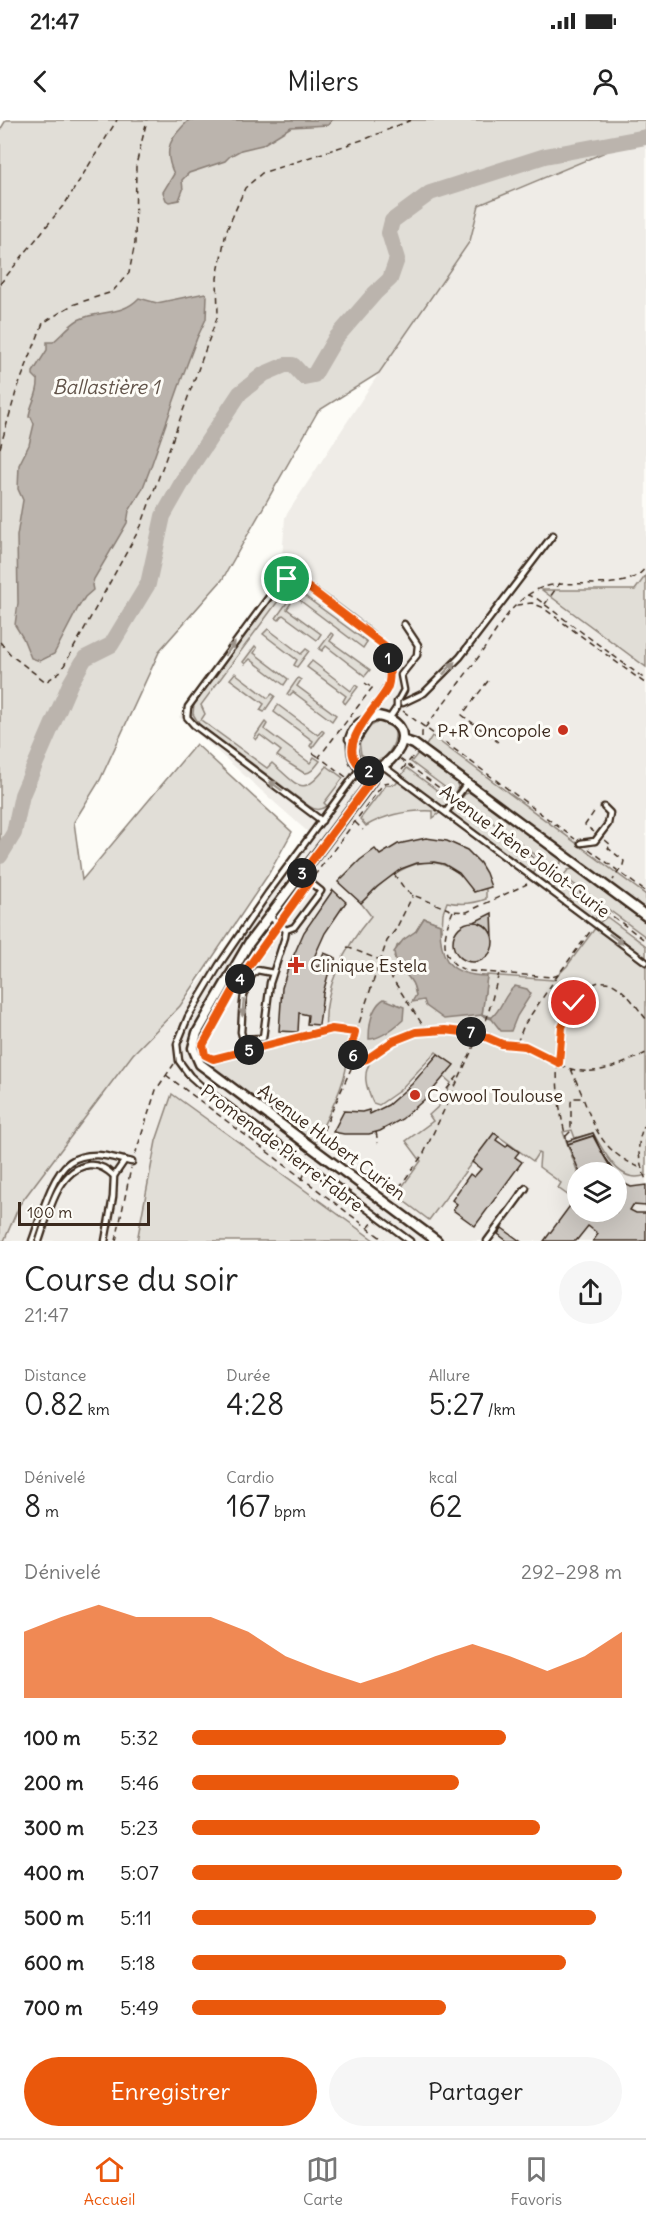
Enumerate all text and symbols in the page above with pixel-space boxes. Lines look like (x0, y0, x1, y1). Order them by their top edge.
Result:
text: 21:47 (30, 7, 79, 35)
text: Milers (287, 64, 359, 98)
icon: back (24, 65, 57, 98)
icon: person (589, 65, 622, 98)
water label: Ballastière 1 (52, 374, 162, 399)
pin (261, 553, 312, 604)
icon: arrive (270, 562, 303, 595)
one-way arrow (224, 641, 236, 656)
pin: 1 (373, 643, 403, 673)
text: 1 (385, 648, 391, 668)
one-way arrow (442, 661, 456, 675)
place label: P+R Oncopole (437, 719, 551, 742)
marker: P+R Oncopole (556, 723, 570, 737)
pin: 2 (354, 756, 384, 786)
text: 2 (365, 761, 373, 781)
one-way arrow (268, 779, 284, 792)
street label: Avenue Irène Joliot-Curie (435, 779, 615, 923)
pin: 3 (287, 858, 317, 888)
text: 3 (297, 863, 307, 883)
one-way arrow (607, 933, 623, 945)
place label: Clinique Estela (310, 954, 427, 977)
marker: Clinique Estela (287, 956, 305, 974)
pin: 4 (225, 964, 255, 994)
text: 4 (235, 969, 245, 989)
pin (548, 977, 599, 1028)
icon: check (557, 986, 590, 1019)
one-way arrow (238, 998, 248, 1017)
pin: 7 (456, 1017, 486, 1047)
text: 7 (467, 1022, 475, 1042)
pin: 5 (234, 1035, 264, 1065)
text: 5 (244, 1040, 254, 1060)
pin: 6 (338, 1040, 368, 1070)
text: 6 (348, 1045, 358, 1065)
street label: Promenade Pierre Fabre (196, 1079, 368, 1217)
street label: Avenue Hubert Curien (254, 1079, 410, 1205)
place label: Cowool Toulouse (427, 1084, 563, 1107)
marker: Cowool Toulouse (408, 1088, 422, 1102)
map controls (567, 1162, 627, 1222)
button: layers (567, 1162, 627, 1222)
scale bar (18, 1199, 150, 1226)
text: 100 m (27, 1202, 72, 1222)
text: Course du soir (24, 1258, 238, 1300)
button: share (559, 1261, 622, 1324)
text: 21:47 (24, 1302, 69, 1327)
text: Distance (24, 1365, 86, 1385)
text: Durée (226, 1365, 270, 1385)
text: Allure (429, 1365, 470, 1385)
text: 0.82 (24, 1385, 84, 1423)
text: 4:28 (226, 1385, 284, 1423)
text: 5:27 (429, 1385, 484, 1423)
text: km (84, 1399, 110, 1419)
text: /km (484, 1399, 516, 1419)
text: Dénivelé (24, 1467, 85, 1487)
text: Cardio (226, 1467, 274, 1487)
text: kcal (429, 1467, 457, 1487)
text: 8 (24, 1487, 41, 1525)
text: 167 (226, 1487, 270, 1525)
text: 62 (429, 1487, 462, 1525)
text: m (41, 1501, 59, 1521)
text: bpm (270, 1501, 306, 1521)
text: Dénivelé (24, 1559, 101, 1584)
text: 292–298 m (521, 1559, 622, 1584)
text: 100 m (24, 1725, 81, 1750)
text: 5:32 (120, 1725, 158, 1750)
text: 200 m (24, 1770, 84, 1795)
text: 5:46 (120, 1770, 159, 1795)
text: 300 m (24, 1815, 84, 1840)
text: 5:23 (120, 1815, 158, 1840)
text: 400 m (24, 1860, 84, 1885)
text: 5:07 (120, 1860, 159, 1885)
text: 500 m (24, 1905, 84, 1930)
text: 5:11 (120, 1905, 152, 1930)
text: 600 m (24, 1950, 84, 1975)
text: 5:18 (120, 1950, 155, 1975)
text: 700 m (24, 1995, 82, 2020)
text: 5:49 (120, 1995, 159, 2020)
button: Enregistrer (24, 2057, 317, 2126)
button: Partager (329, 2057, 622, 2126)
tab: Accueil (84, 2153, 135, 2209)
tab: Carte (303, 2153, 343, 2209)
tab: Favoris (511, 2153, 562, 2209)

